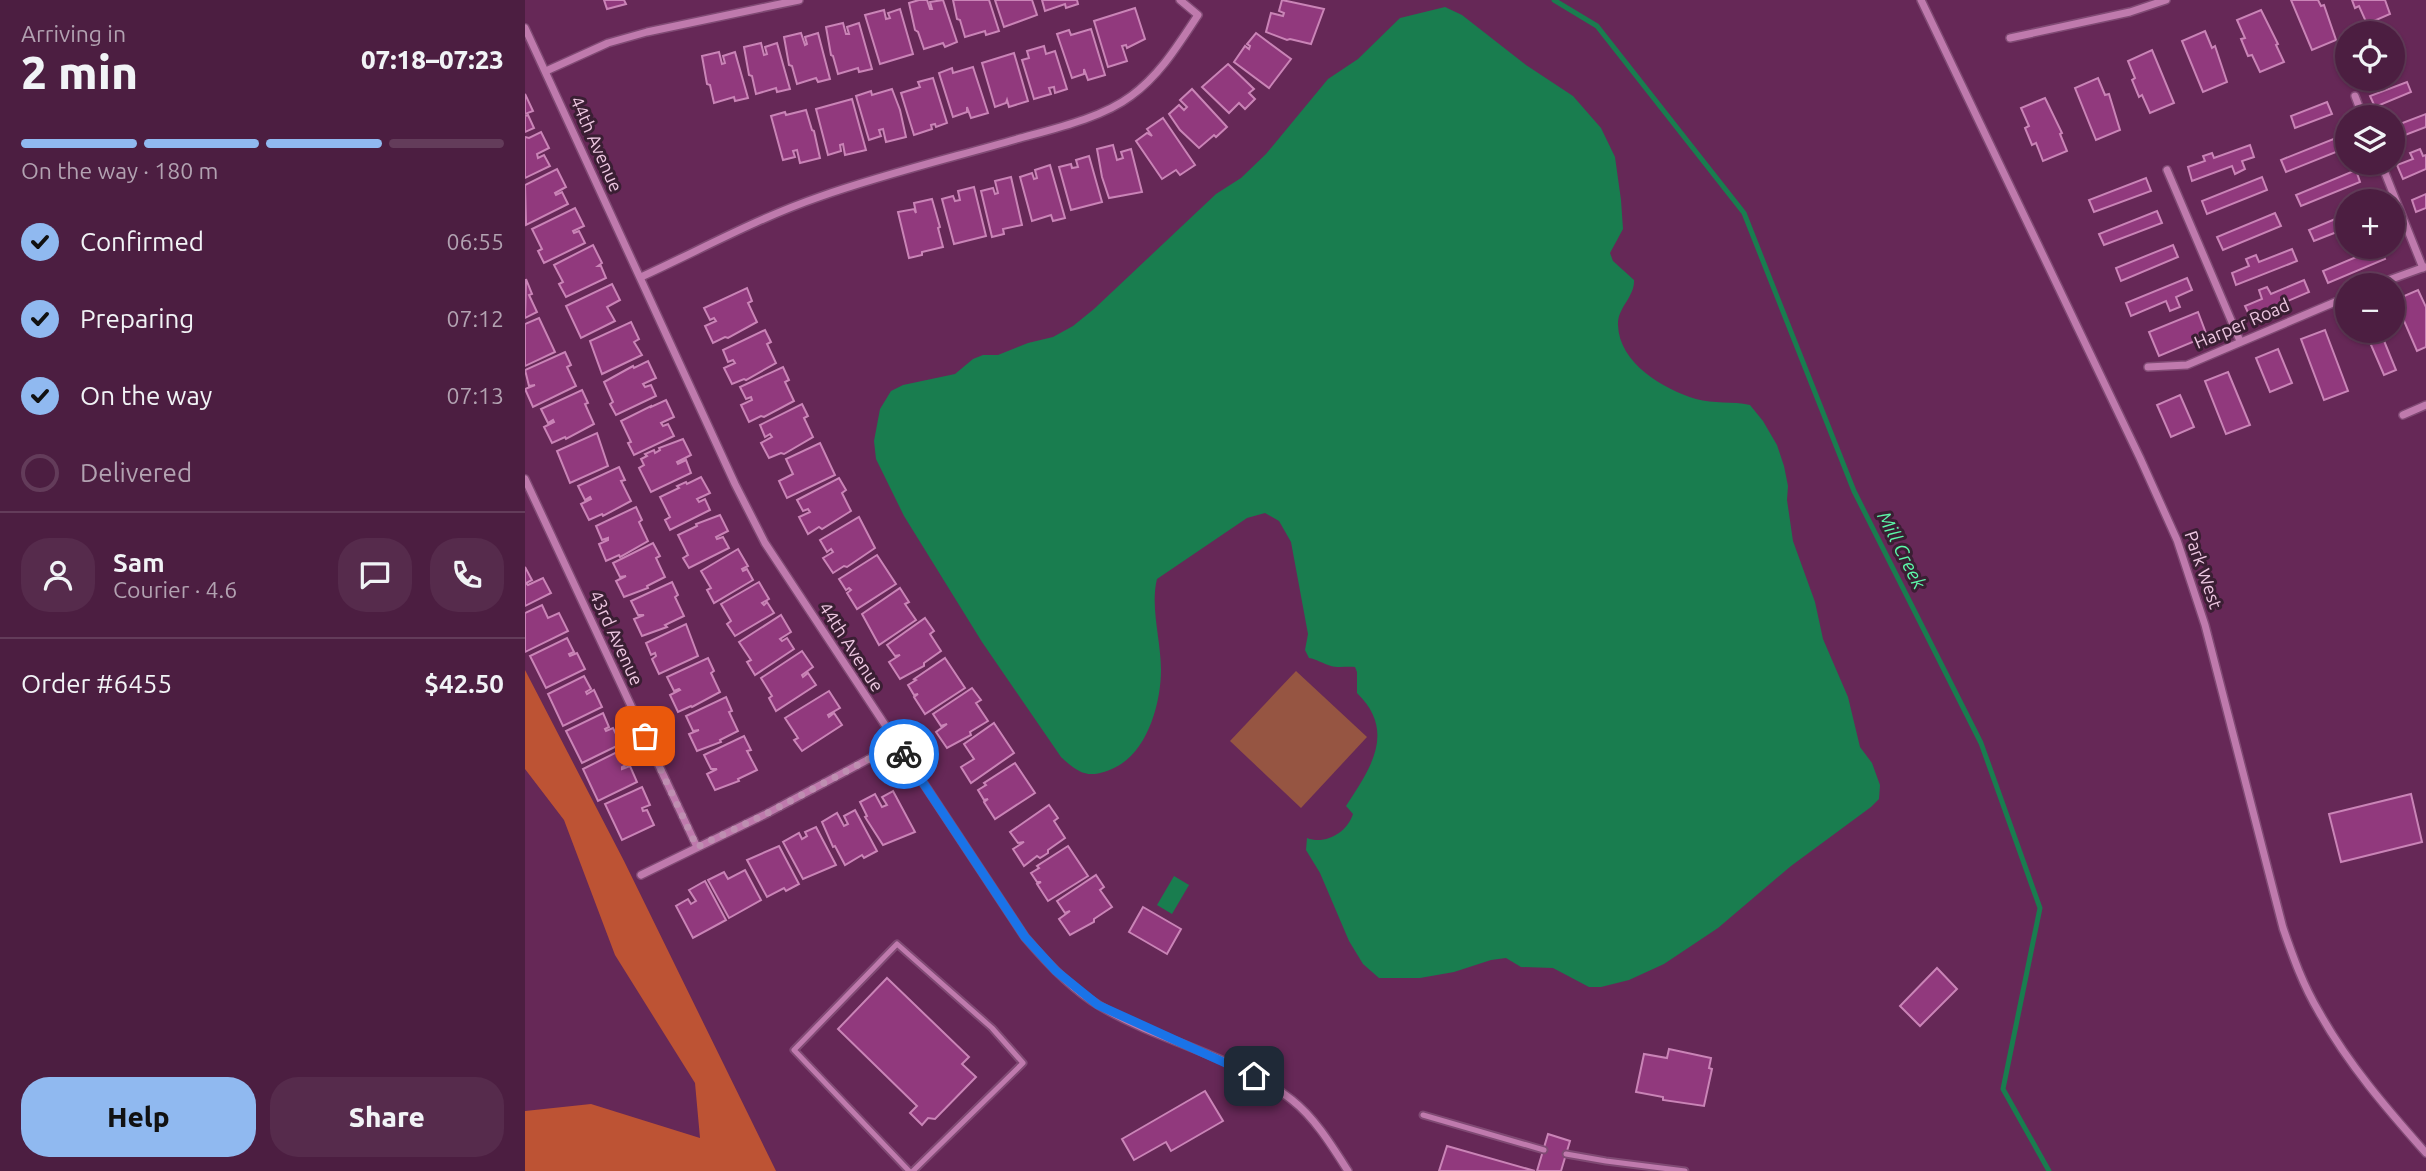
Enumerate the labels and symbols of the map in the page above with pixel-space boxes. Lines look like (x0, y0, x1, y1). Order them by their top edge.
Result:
street label: 44th Avenue (567, 93, 627, 194)
street label: Harper Road (2191, 294, 2292, 352)
water label: Mill Creek (1873, 508, 1931, 593)
street label: Park West (2181, 528, 2227, 611)
street label: 43rd Avenue (586, 587, 648, 688)
street label: 44th Avenue (816, 598, 888, 695)
pin (615, 706, 675, 766)
courier (869, 719, 939, 789)
pin (1224, 1046, 1284, 1106)

